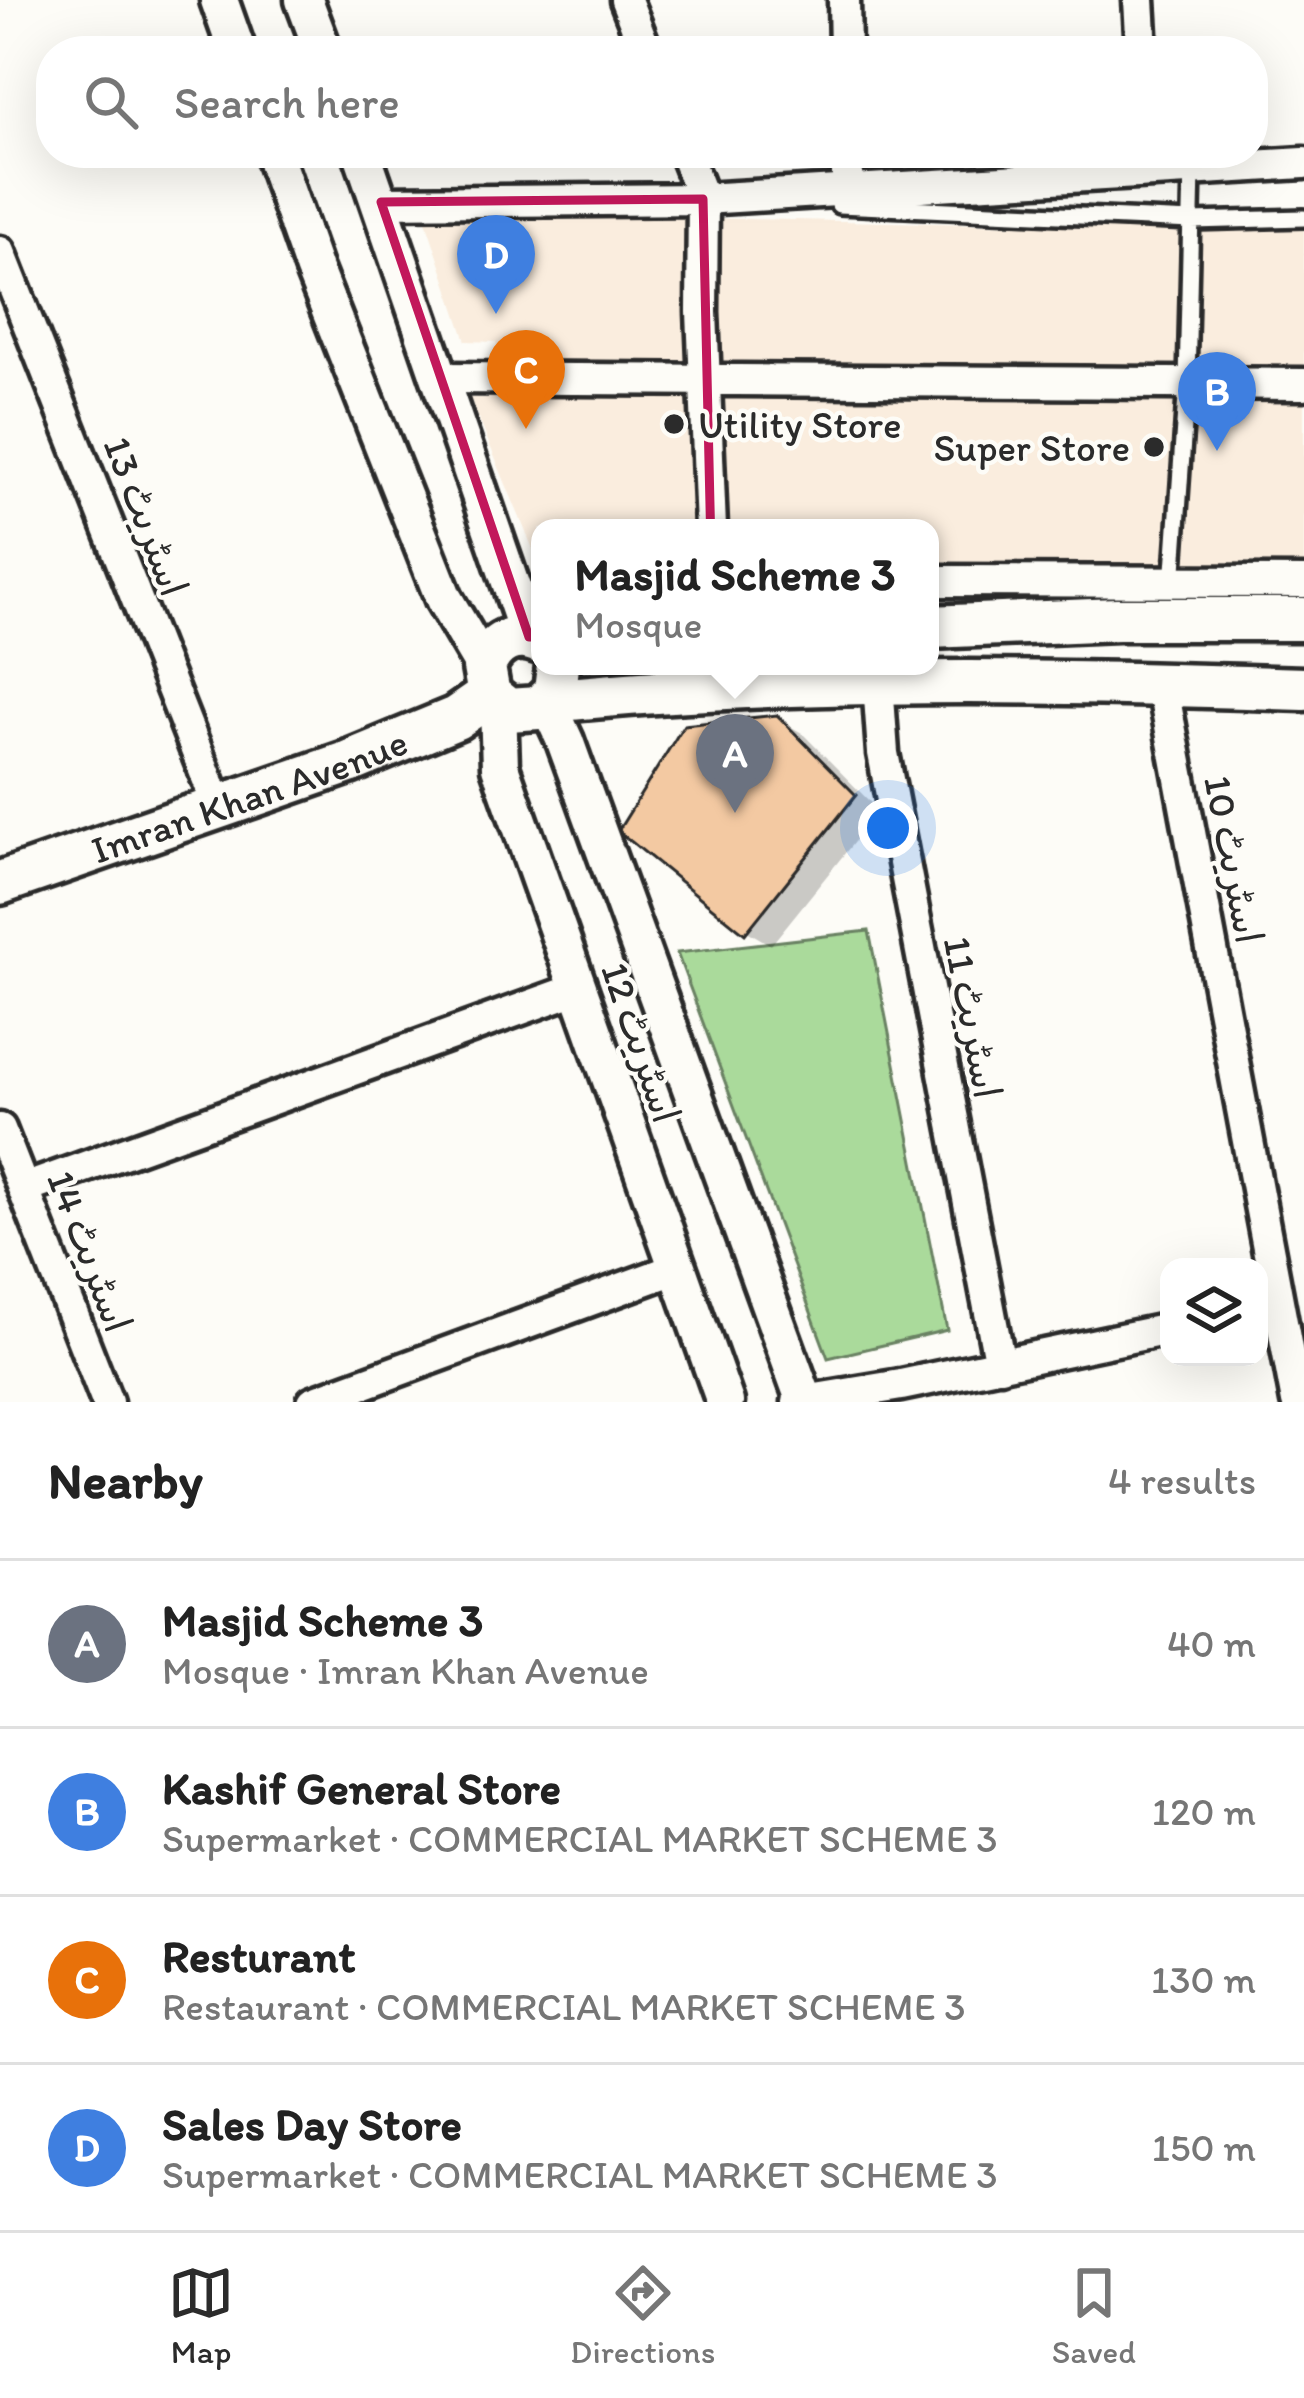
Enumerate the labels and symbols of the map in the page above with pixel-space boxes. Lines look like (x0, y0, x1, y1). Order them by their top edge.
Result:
pin: D (457, 215, 535, 314)
pin: C (487, 330, 565, 429)
pin: B (1178, 352, 1256, 451)
place label: Utility Store (698, 401, 902, 448)
marker: Utility Store (661, 411, 687, 437)
place label: Super Store (933, 424, 1130, 471)
street label: اسٹریٹ 13 (94, 430, 197, 603)
marker: Super Store (1141, 434, 1167, 460)
pin: A (696, 714, 774, 813)
street label: Imran Khan Avenue (85, 718, 414, 874)
street label: اسٹریٹ 10 (1194, 771, 1273, 947)
your location (858, 798, 918, 858)
street label: اسٹریٹ 11 (934, 932, 1011, 1102)
street label: اسٹریٹ 12 (591, 956, 690, 1128)
street label: اسٹریٹ 14 (37, 1164, 142, 1339)

